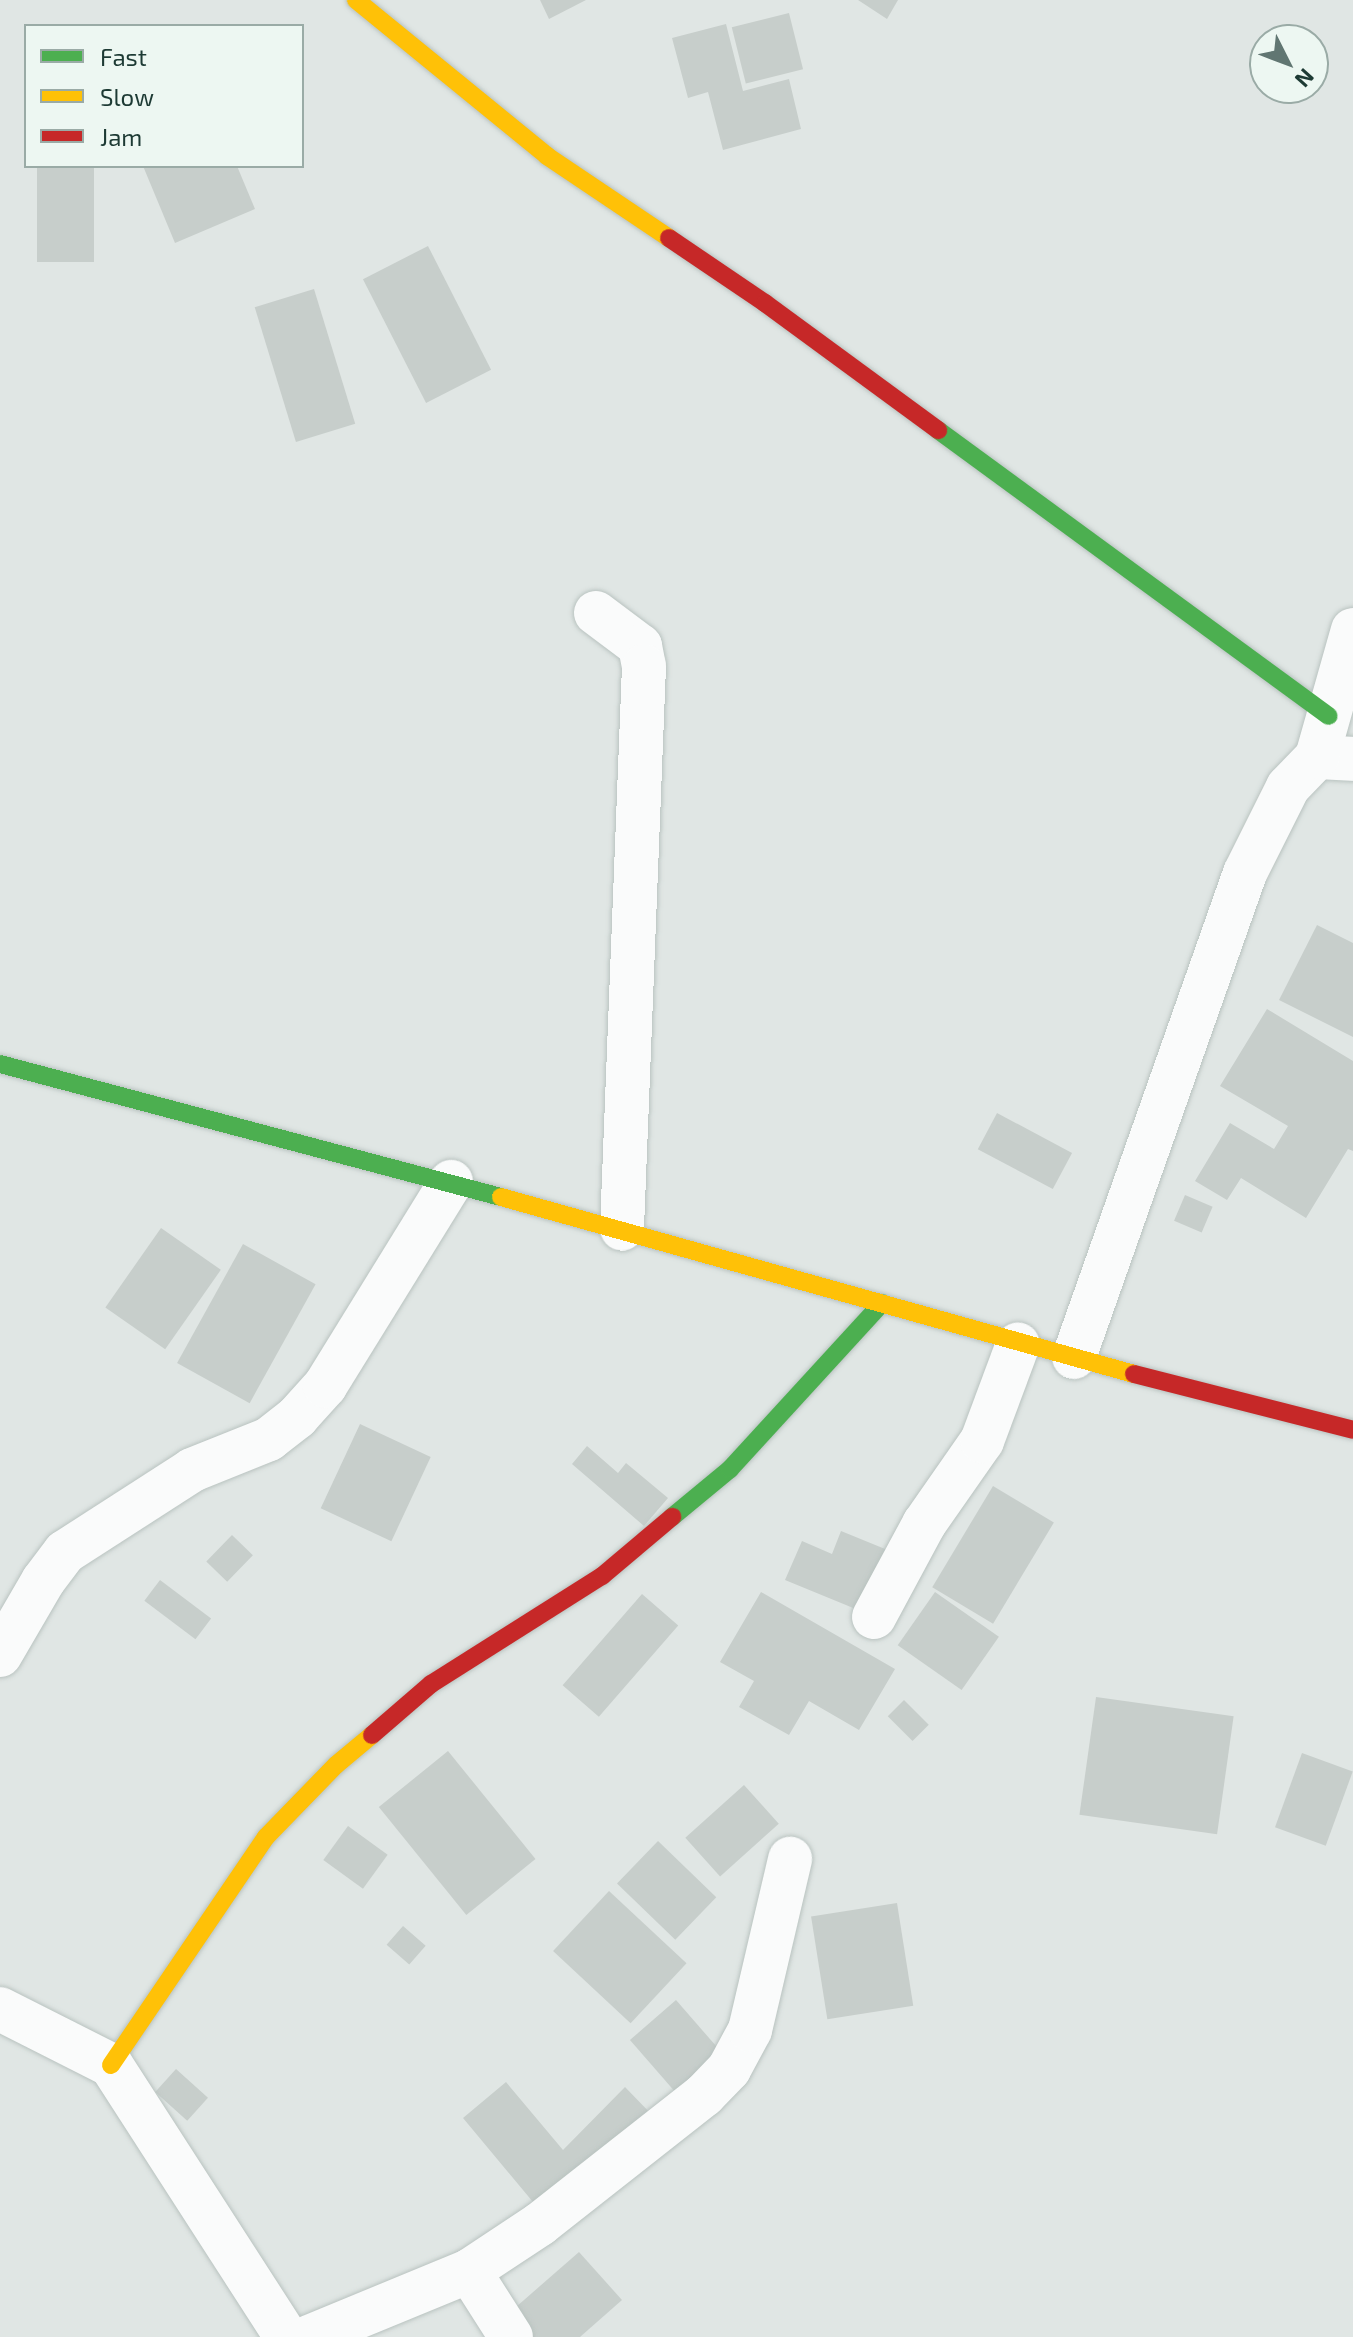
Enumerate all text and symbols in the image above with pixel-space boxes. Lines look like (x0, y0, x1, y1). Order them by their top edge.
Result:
legend (24, 24, 304, 168)
north arrow (1249, 24, 1329, 104)
text: Fast (100, 42, 147, 71)
text: N (1290, 64, 1320, 93)
text: Slow (100, 82, 154, 111)
text: Jam (100, 122, 142, 151)

